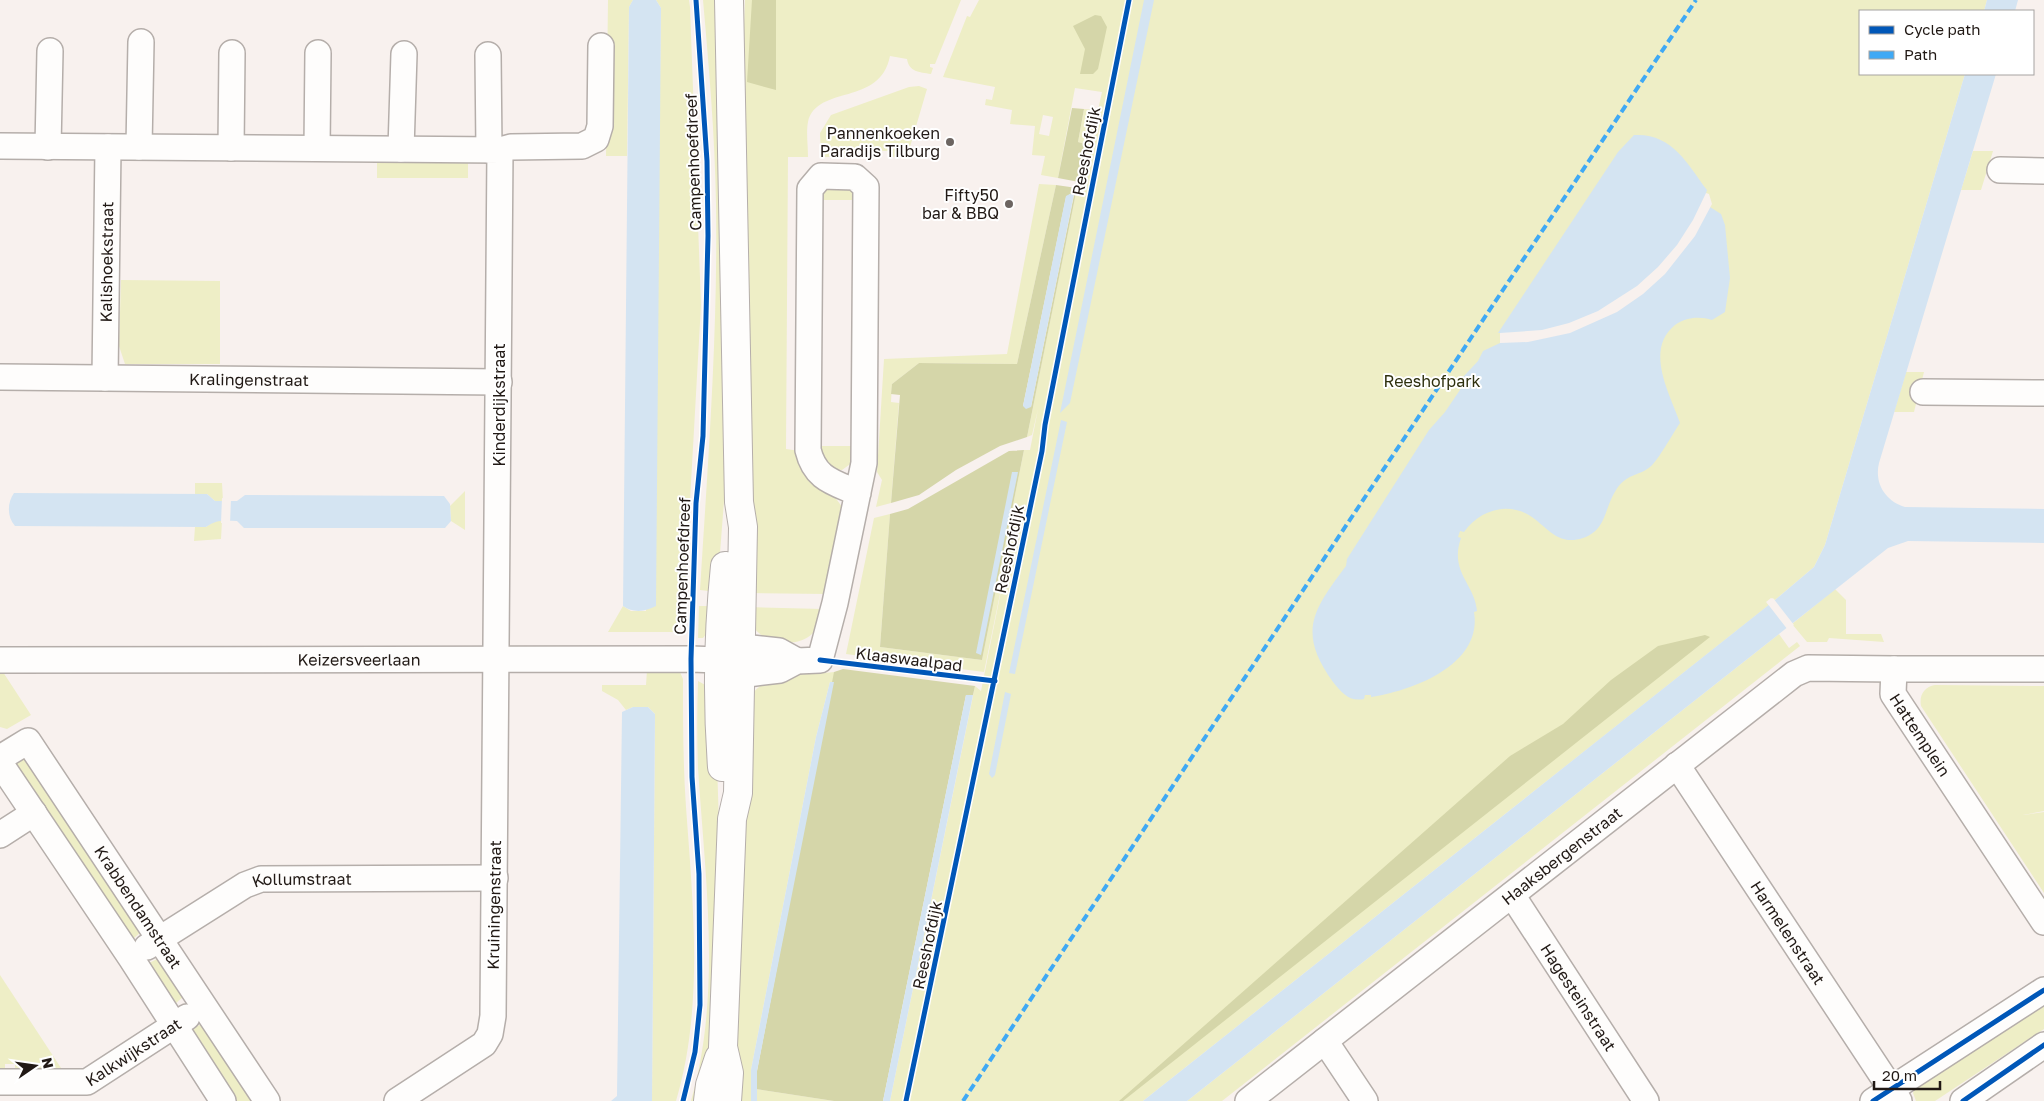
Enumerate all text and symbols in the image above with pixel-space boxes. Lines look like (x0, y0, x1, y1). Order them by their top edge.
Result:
legend (1859, 10, 2034, 75)
text: Cycle path (1904, 20, 1980, 38)
text: Path (1904, 45, 1937, 63)
street label: Campenhoefdreef (681, 93, 705, 231)
street label: Reeshofdijk (1068, 105, 1104, 197)
place label: Pannenkoeken Paradijs Tilburg (820, 123, 940, 161)
marker: Pannenkoeken Paradijs Tilburg (944, 136, 956, 148)
place label: Fifty50 bar & BBQ (922, 185, 999, 223)
marker: Fifty50 bar & BBQ (1003, 198, 1015, 210)
street label: Kalishoekstraat (96, 201, 117, 323)
street label: Kinderdijkstraat (489, 343, 509, 467)
street label: Kralingenstraat (189, 369, 309, 390)
park label: Reeshofpark (1383, 371, 1481, 391)
street label: Campenhoefdreef (670, 497, 694, 635)
street label: Reeshofdijk (990, 503, 1028, 595)
street label: Klaaswaalpad (855, 643, 963, 675)
street label: Keizersveerlaan (297, 649, 421, 670)
street label: Hattemplein (1885, 690, 1955, 780)
street label: Haaksbergenstraat (1497, 803, 1626, 909)
street label: Kruiningenstraat (483, 840, 505, 970)
street label: Krabbendamstraat (90, 842, 186, 972)
street label: Kollumstraat (249, 869, 352, 892)
street label: Harmelenstraat (1746, 877, 1829, 988)
street label: Reeshofdijk (908, 899, 946, 991)
street label: Hagesteinstraat (1536, 940, 1621, 1055)
street label: Kalkwijkstraat (81, 1014, 185, 1090)
north arrow (10, 1041, 60, 1091)
text: N (39, 1056, 58, 1070)
scale bar (1874, 1058, 1940, 1090)
text: 20 m (1882, 1066, 1917, 1084)

